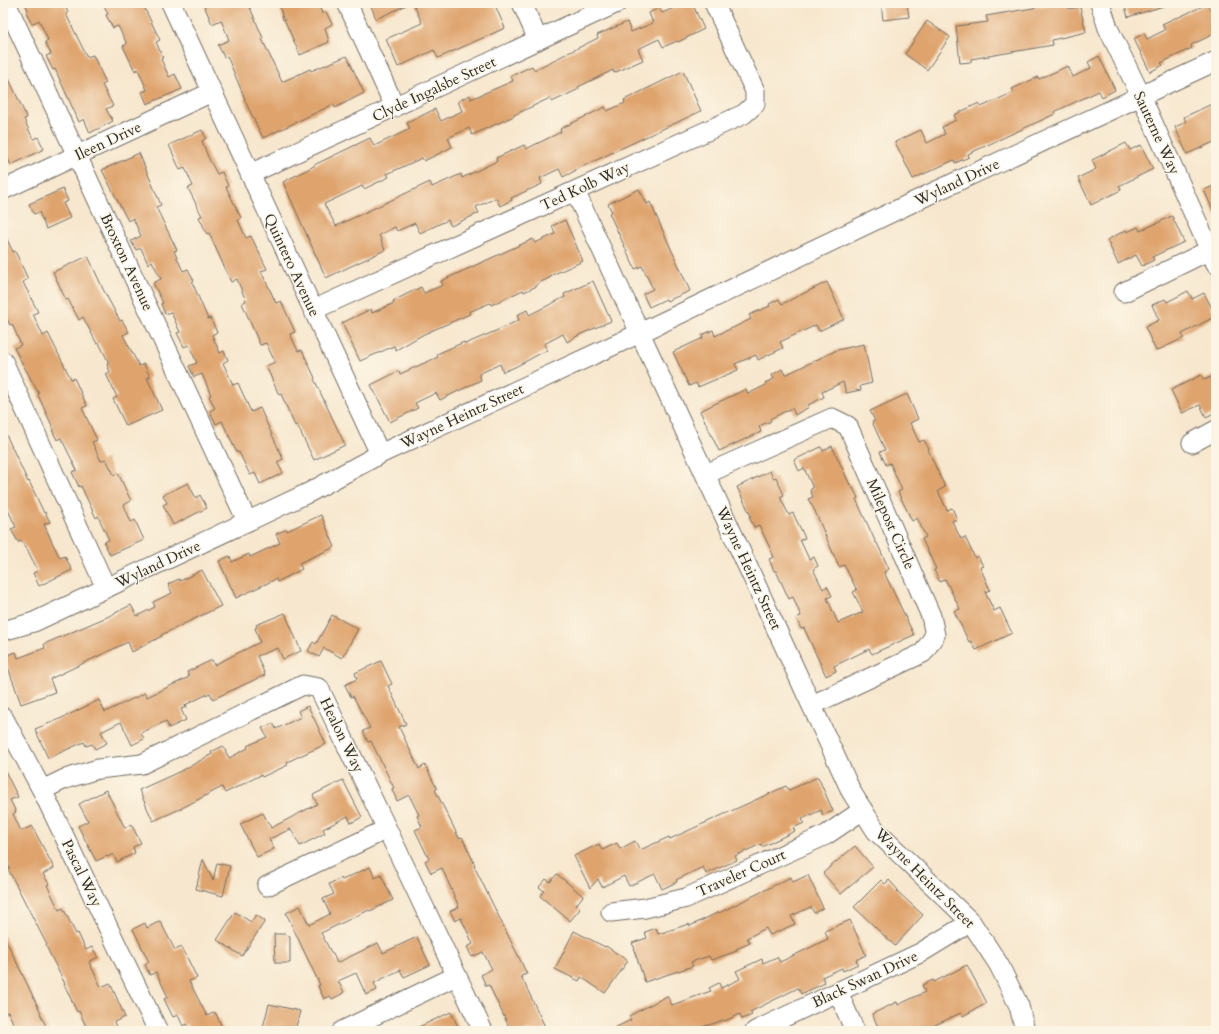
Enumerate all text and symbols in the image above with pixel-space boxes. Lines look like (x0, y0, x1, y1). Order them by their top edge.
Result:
street label: Clyde Ingalsbe Street (369, 51, 499, 126)
street label: Sauterne Way (1129, 88, 1185, 178)
street label: Ileen Drive (71, 117, 145, 165)
street label: Wyland Drive (910, 154, 1003, 211)
street label: Ted Kolb Way (537, 157, 633, 215)
street label: Broxton Avenue (96, 210, 158, 314)
street label: Quintero Avenue (259, 210, 325, 320)
street label: Wayne Heintz Street (396, 379, 527, 454)
street label: Milepost Circle (862, 475, 920, 573)
street label: Wayne Heintz Street (711, 502, 786, 633)
street label: Wyland Drive (111, 536, 204, 593)
street label: Healon Way (315, 694, 369, 776)
street label: Wayne Heintz Street (870, 823, 980, 933)
street label: Pascal Way (57, 836, 107, 910)
street label: Traveler Court (693, 844, 789, 902)
street label: Black Swan Drive (809, 946, 921, 1012)

